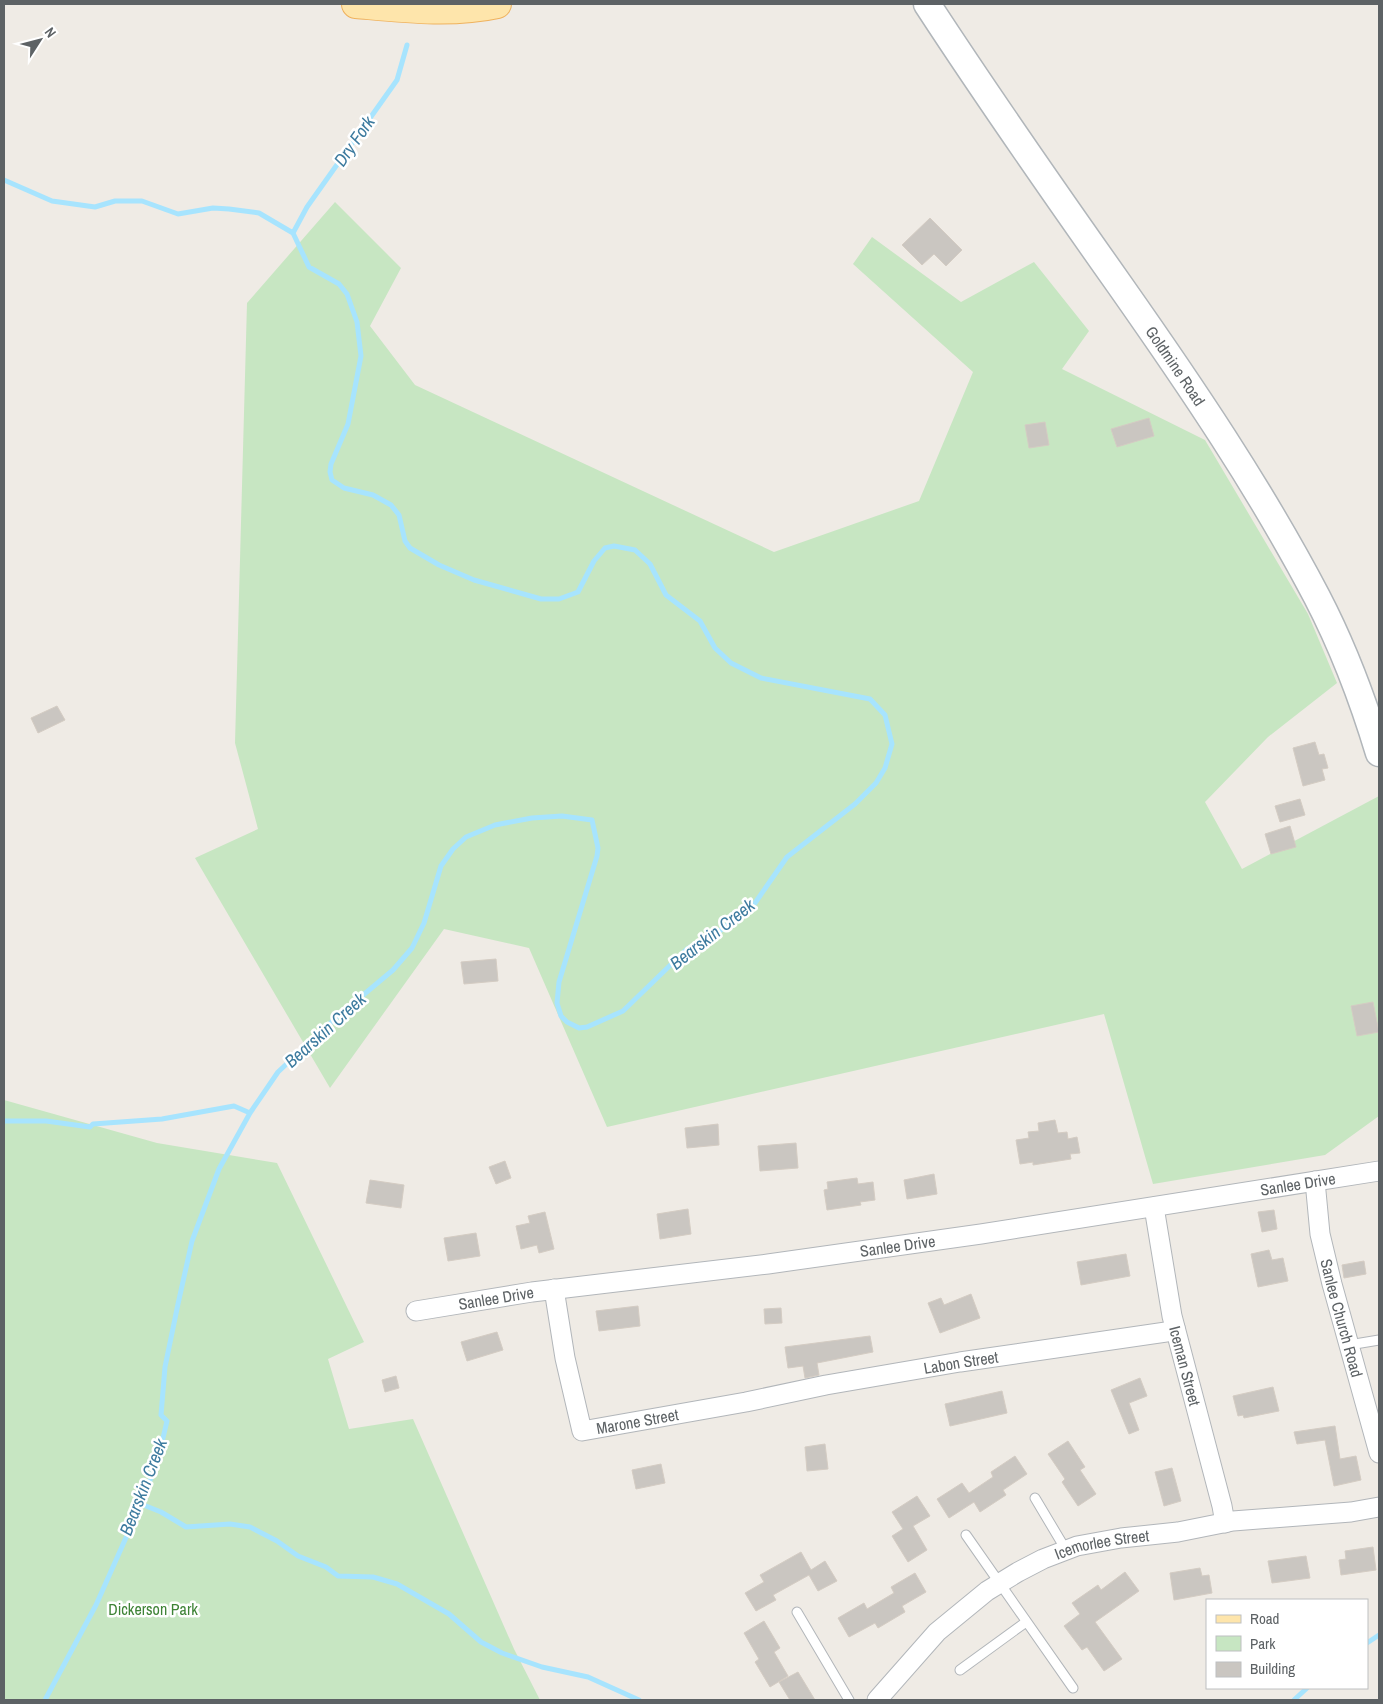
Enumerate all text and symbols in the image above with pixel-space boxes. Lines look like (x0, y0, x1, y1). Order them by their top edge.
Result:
north arrow (15, 15, 65, 65)
text: N (41, 24, 60, 41)
water label: Dry Fork (328, 110, 381, 171)
street label: Goldmine Road (1141, 322, 1210, 410)
water label: Bearskin Creek (664, 892, 760, 975)
water label: Bearskin Creek (279, 986, 372, 1073)
street label: Sanlee Drive (1259, 1167, 1337, 1201)
street label: Sanlee Drive (858, 1230, 937, 1262)
street label: Sanlee Church Road (1315, 1257, 1368, 1380)
street label: Sanlee Drive (457, 1281, 535, 1315)
street label: Iceman Street (1164, 1323, 1206, 1408)
street label: Labon Street (922, 1346, 1000, 1379)
street label: Marone Street (594, 1403, 681, 1439)
water label: Bearskin Creek (113, 1434, 173, 1539)
street label: Icemorlee Street (1051, 1524, 1151, 1565)
park label: Dickerson Park (108, 1598, 198, 1620)
legend (1206, 1599, 1368, 1689)
text: Road (1250, 1608, 1279, 1629)
text: Park (1250, 1633, 1276, 1654)
text: Building (1250, 1658, 1295, 1679)

